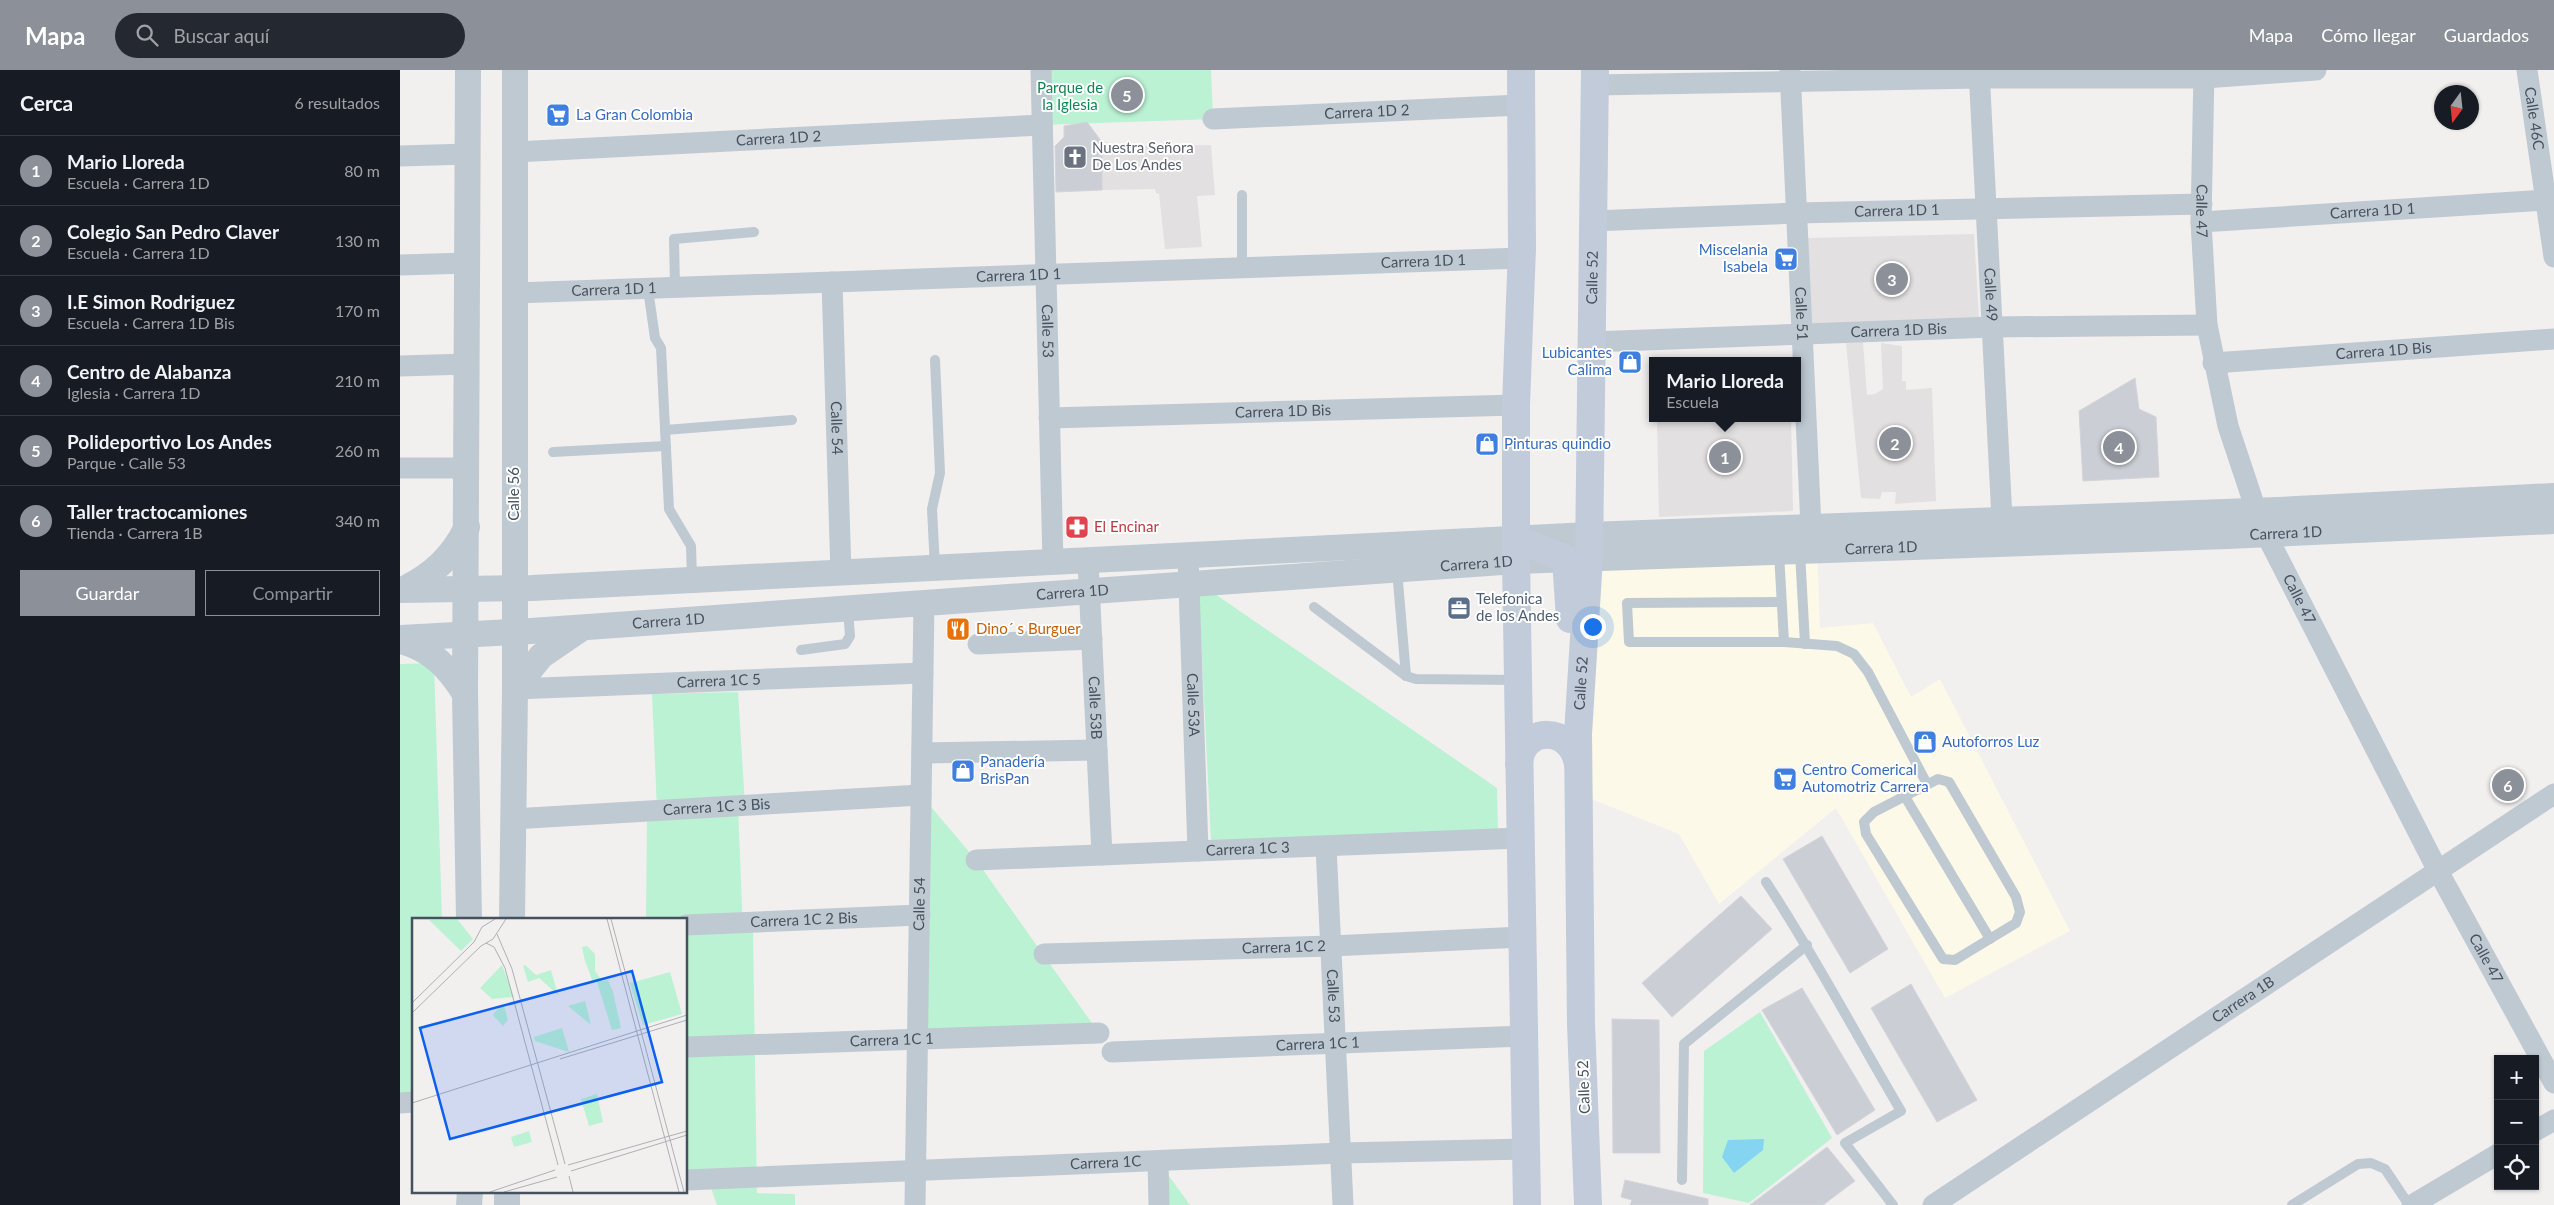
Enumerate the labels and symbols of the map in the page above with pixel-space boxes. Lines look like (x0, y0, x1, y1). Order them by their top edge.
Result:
pin: 5 (1111, 76, 1143, 114)
park label: Parque de la Iglesia (1037, 78, 1103, 113)
north arrow (2434, 85, 2479, 130)
street label: Calle 46C (2522, 85, 2548, 151)
street label: Carrera 1D 2 (1324, 100, 1410, 122)
supermarket icon: La Gran Colombia (545, 102, 571, 128)
place label: La Gran Colombia (576, 105, 693, 123)
street label: Carrera 1D 2 (736, 126, 822, 149)
place label: Nuestra Señora De Los Andes (1092, 138, 1194, 173)
church icon: Nuestra Señora De Los Andes (1062, 144, 1088, 170)
street label: Calle 47 (2193, 184, 2212, 239)
street label: Carrera 1D 1 (2329, 198, 2416, 222)
street label: Carrera 1D 1 (1854, 200, 1940, 220)
place label: Miscelania Isabela (1699, 240, 1768, 275)
supermarket icon: Miscelania Isabela (1773, 246, 1799, 272)
street label: Carrera 1D 1 (1380, 250, 1466, 271)
street label: Calle 52 (1582, 251, 1601, 304)
pin: 3 (1876, 260, 1908, 298)
street label: Carrera 1D 1 (976, 264, 1062, 285)
street label: Calle 49 (1981, 267, 2002, 322)
street label: Carrera 1D 1 (571, 278, 657, 299)
street label: Calle 51 (1792, 286, 1812, 341)
street label: Calle 53 (1039, 304, 1058, 358)
street label: Carrera 1D Bis (1850, 319, 1947, 340)
street label: Carrera 1D Bis (2335, 338, 2432, 362)
place label: Lubicantes Calima (1542, 343, 1612, 378)
shop icon: Lubicantes Calima (1617, 349, 1643, 375)
street label: Carrera 1D Bis (1234, 400, 1331, 421)
street label: Calle 54 (828, 401, 847, 455)
pin: 2 (1879, 424, 1911, 462)
pin: 4 (2103, 428, 2135, 466)
shop icon: Pinturas quindio (1474, 431, 1500, 457)
place label: Pinturas quindio (1504, 434, 1611, 452)
pin: 1 (1709, 438, 1741, 476)
street label: Calle 56 (504, 467, 522, 521)
pharmacy icon: El Encinar (1064, 514, 1090, 540)
place label: El Encinar (1094, 517, 1159, 535)
street label: Carrera 1D (2249, 522, 2323, 543)
street label: Carrera 1D (1844, 537, 1918, 557)
street label: Carrera 1D (1439, 551, 1513, 574)
street label: Calle 47 (2280, 571, 2320, 627)
street label: Carrera 1D (1035, 580, 1109, 603)
place label: Telefonica de los Andes (1476, 589, 1559, 624)
office icon: Telefonica de los Andes (1446, 595, 1472, 621)
street label: Carrera 1D (631, 609, 705, 632)
your location (1580, 614, 1606, 640)
restaurant icon: Dino´ s Burguer (945, 616, 971, 642)
place label: Dino´ s Burguer (976, 619, 1081, 637)
street label: Calle 52 (1570, 656, 1591, 711)
street label: Carrera 1C 5 (676, 669, 761, 691)
street label: Calle 53A (1184, 673, 1204, 738)
street label: Calle 53B (1085, 676, 1106, 740)
shop icon: Autoforros Luz (1912, 729, 1938, 755)
place label: Autoforros Luz (1942, 732, 2040, 750)
place label: Panadería BrisPan (980, 752, 1045, 787)
shop icon: Panadería BrisPan (950, 758, 976, 784)
place label: Centro Comerical Automotriz Carrera (1802, 760, 1929, 795)
supermarket icon: Centro Comerical Automotriz Carrera (1772, 766, 1798, 792)
pin: 6 (2492, 766, 2524, 804)
street label: Carrera 1C 3 Bis (662, 794, 771, 818)
street label: Carrera 1C 3 (1205, 837, 1290, 859)
street label: Calle 54 (909, 877, 928, 931)
street label: Carrera 1C 2 Bis (750, 908, 858, 930)
inset map (412, 918, 688, 1192)
street label: Calle 47 (2466, 930, 2508, 986)
street label: Carrera 1C 2 (1242, 936, 1326, 956)
street label: Calle 53 (1324, 969, 1344, 1023)
street label: Carrera 1B (2208, 972, 2277, 1026)
street label: Carrera 1C 1 (850, 1029, 934, 1049)
street label: Carrera 1C 1 (1275, 1032, 1360, 1054)
street label: Calle 52 (1573, 1060, 1593, 1114)
street label: Carrera 1C (1070, 1151, 1142, 1172)

